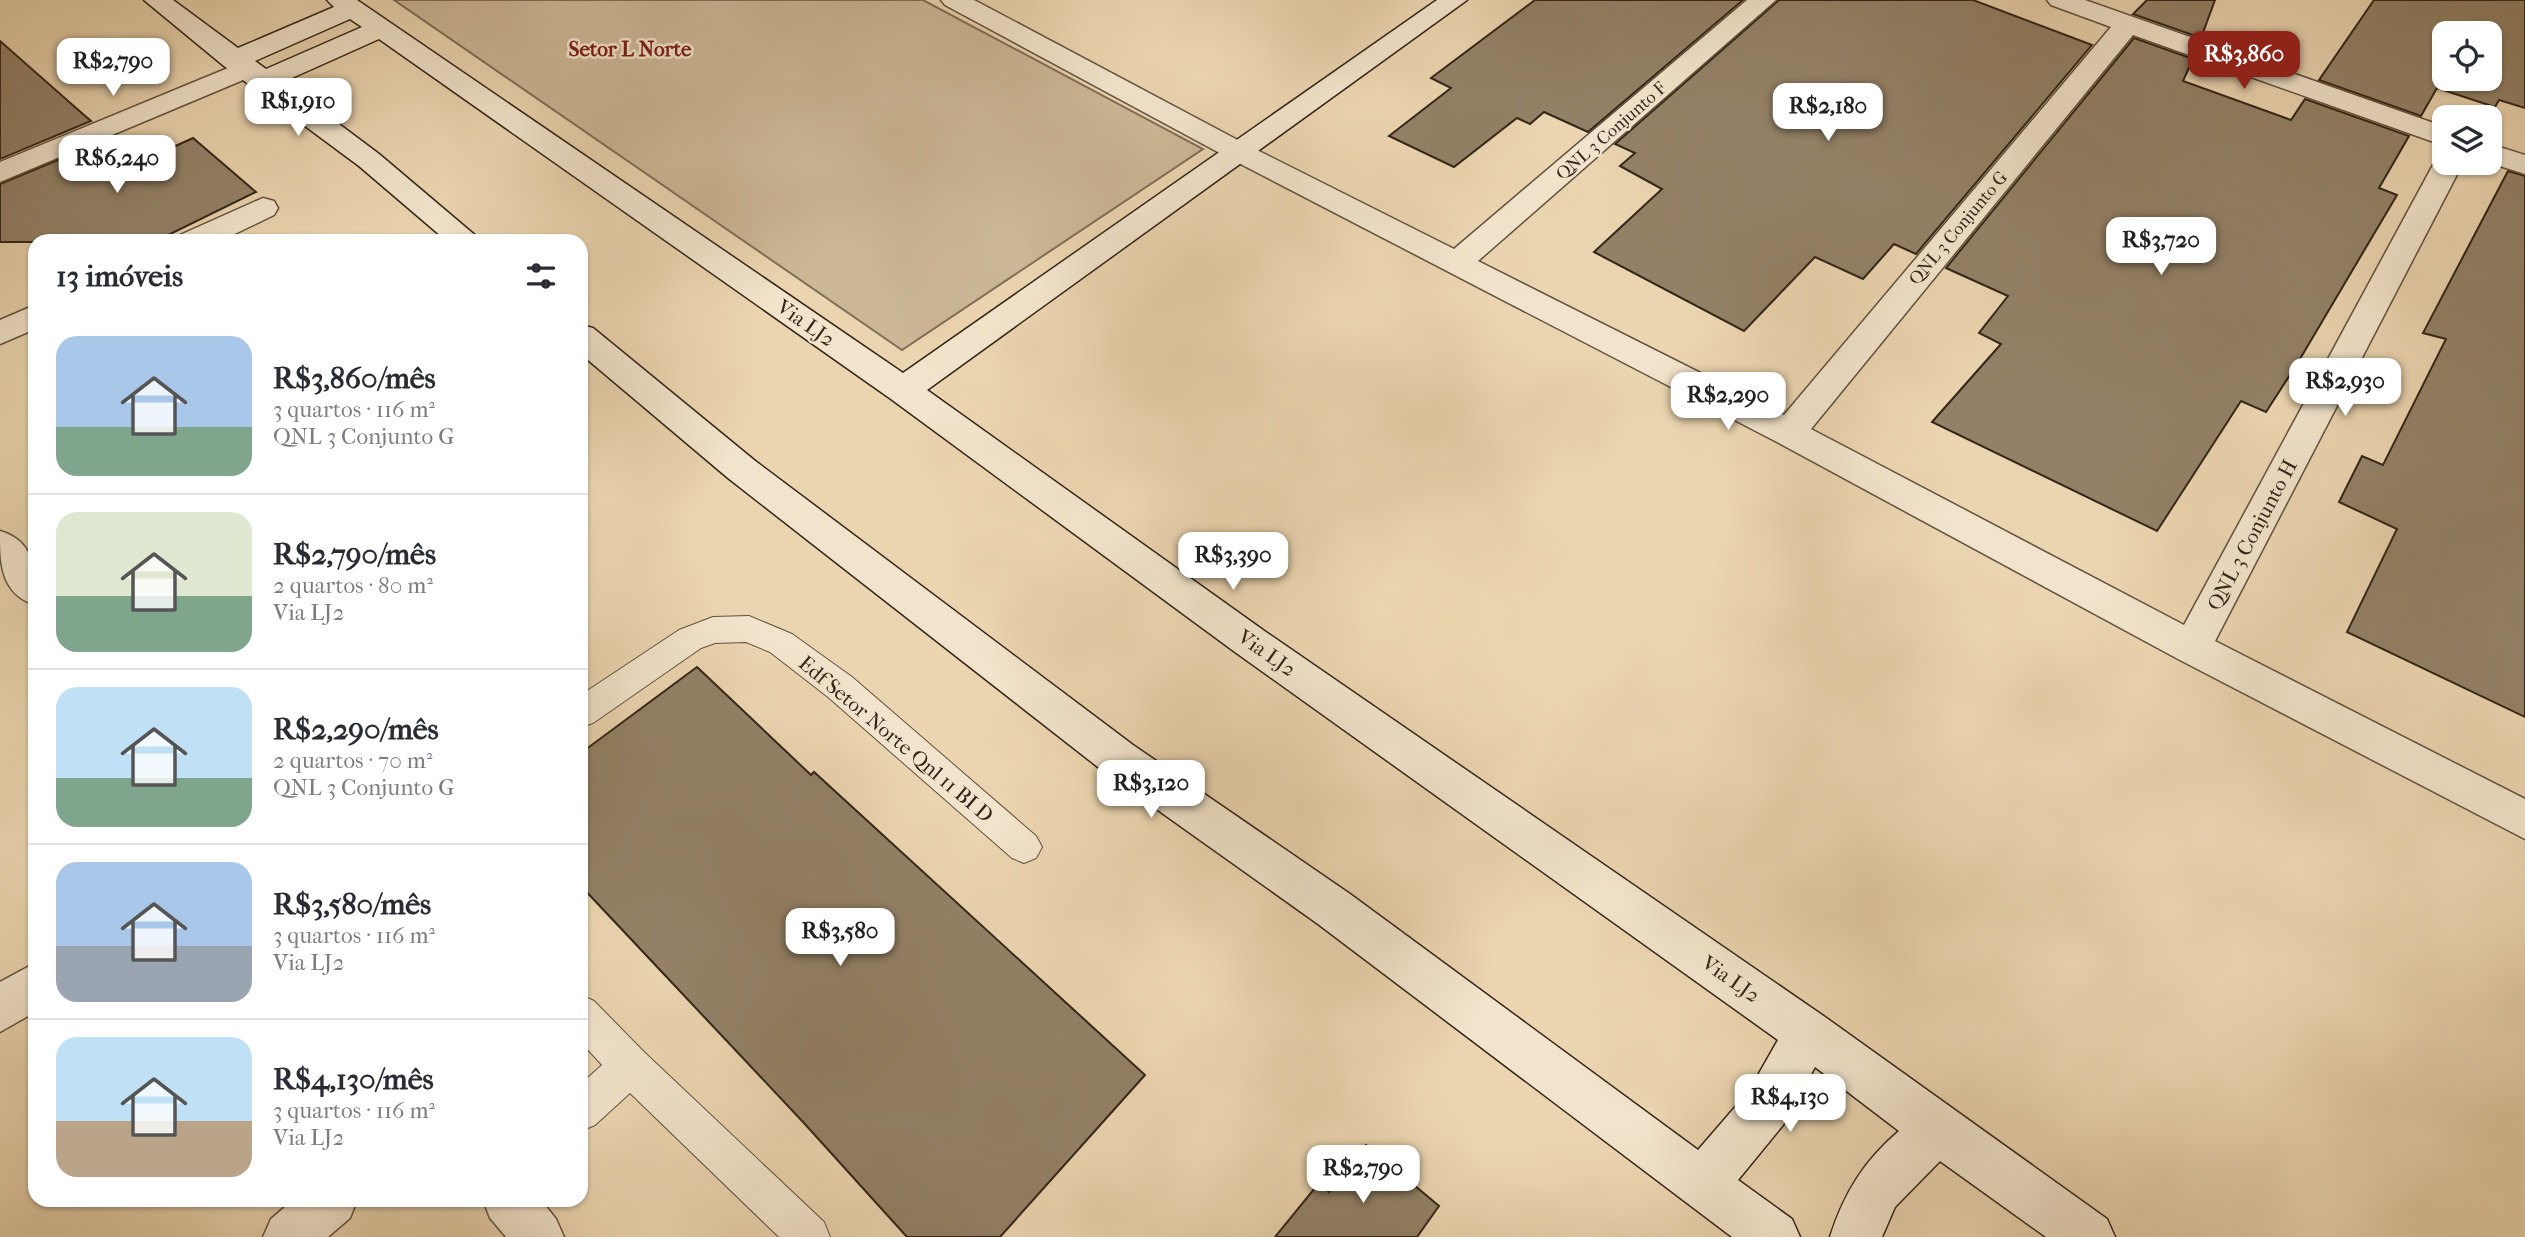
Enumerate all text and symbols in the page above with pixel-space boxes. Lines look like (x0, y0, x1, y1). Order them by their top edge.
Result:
map controls (2432, 21, 2502, 175)
button: locate (2432, 21, 2502, 91)
pin: R$3,860 (2179, 32, 2309, 91)
district label: Setor L Norte (569, 37, 692, 61)
pin: R$2,790 (48, 38, 178, 98)
text: R$3,860 (2204, 40, 2284, 67)
text: R$2,790 (73, 47, 153, 74)
pin: R$1,910 (233, 78, 363, 138)
street label: QNL 3 Conjunto F (1552, 78, 1671, 185)
pin: R$2,180 (1763, 83, 1893, 143)
text: R$1,910 (261, 87, 335, 114)
text: R$2,180 (1789, 92, 1867, 119)
button: layers (2432, 105, 2502, 175)
pin: R$6,240 (52, 136, 182, 195)
text: R$6,240 (75, 144, 159, 171)
street label: QNL 3 Conjunto G (1905, 167, 2012, 289)
pin: R$3,720 (2096, 218, 2226, 277)
text: R$3,720 (2122, 226, 2200, 253)
icon: filters (522, 257, 560, 295)
text: 13 imóveis (56, 259, 183, 294)
street label: Via LJ2 (772, 294, 840, 352)
pin: R$2,930 (2280, 358, 2410, 418)
text: R$3,860/mês (273, 361, 436, 396)
icon: home (112, 364, 196, 448)
text: R$2,930 (2305, 367, 2385, 394)
pin: R$2,290 (1663, 372, 1793, 432)
text: R$2,290 (1687, 381, 1769, 408)
text: 3 quartos · 116 m² (273, 396, 435, 423)
text: QNL 3 Conjunto G (273, 423, 454, 450)
street label: QNL 3 Conjunto H (2202, 455, 2302, 615)
pin: R$3,390 (1168, 532, 1298, 592)
text: R$2,790/mês (273, 537, 436, 572)
icon: home (112, 540, 196, 624)
text: R$3,390 (1194, 541, 1272, 568)
text: 2 quartos · 80 m² (273, 572, 433, 599)
text: Via LJ2 (273, 599, 344, 626)
street label: Via LJ2 (1233, 624, 1301, 682)
street label: Edf Setor Norte Qnl 11 BI D (794, 651, 998, 827)
text: R$2,290/mês (273, 712, 439, 747)
icon: home (112, 715, 196, 799)
text: 2 quartos · 70 m² (273, 747, 432, 774)
pin: R$3,120 (1086, 760, 1216, 820)
text: R$3,120 (1113, 769, 1189, 796)
text: QNL 3 Conjunto G (273, 774, 454, 801)
text: R$3,580/mês (273, 887, 431, 922)
icon: home (112, 890, 196, 974)
pin: R$3,580 (775, 908, 905, 968)
text: R$3,580 (802, 917, 878, 944)
text: 3 quartos · 116 m² (273, 922, 435, 949)
text: Via LJ2 (273, 949, 344, 976)
street label: Via LJ2 (1697, 950, 1765, 1008)
text: R$4,130/mês (273, 1062, 434, 1097)
icon: home (112, 1065, 196, 1149)
pin: R$4,130 (1725, 1074, 1855, 1134)
text: R$4,130 (1751, 1083, 1829, 1110)
text: 3 quartos · 116 m² (273, 1097, 435, 1124)
text: Via LJ2 (273, 1124, 344, 1151)
pin: R$2,790 (1298, 1146, 1428, 1205)
text: R$2,790 (1323, 1154, 1403, 1181)

